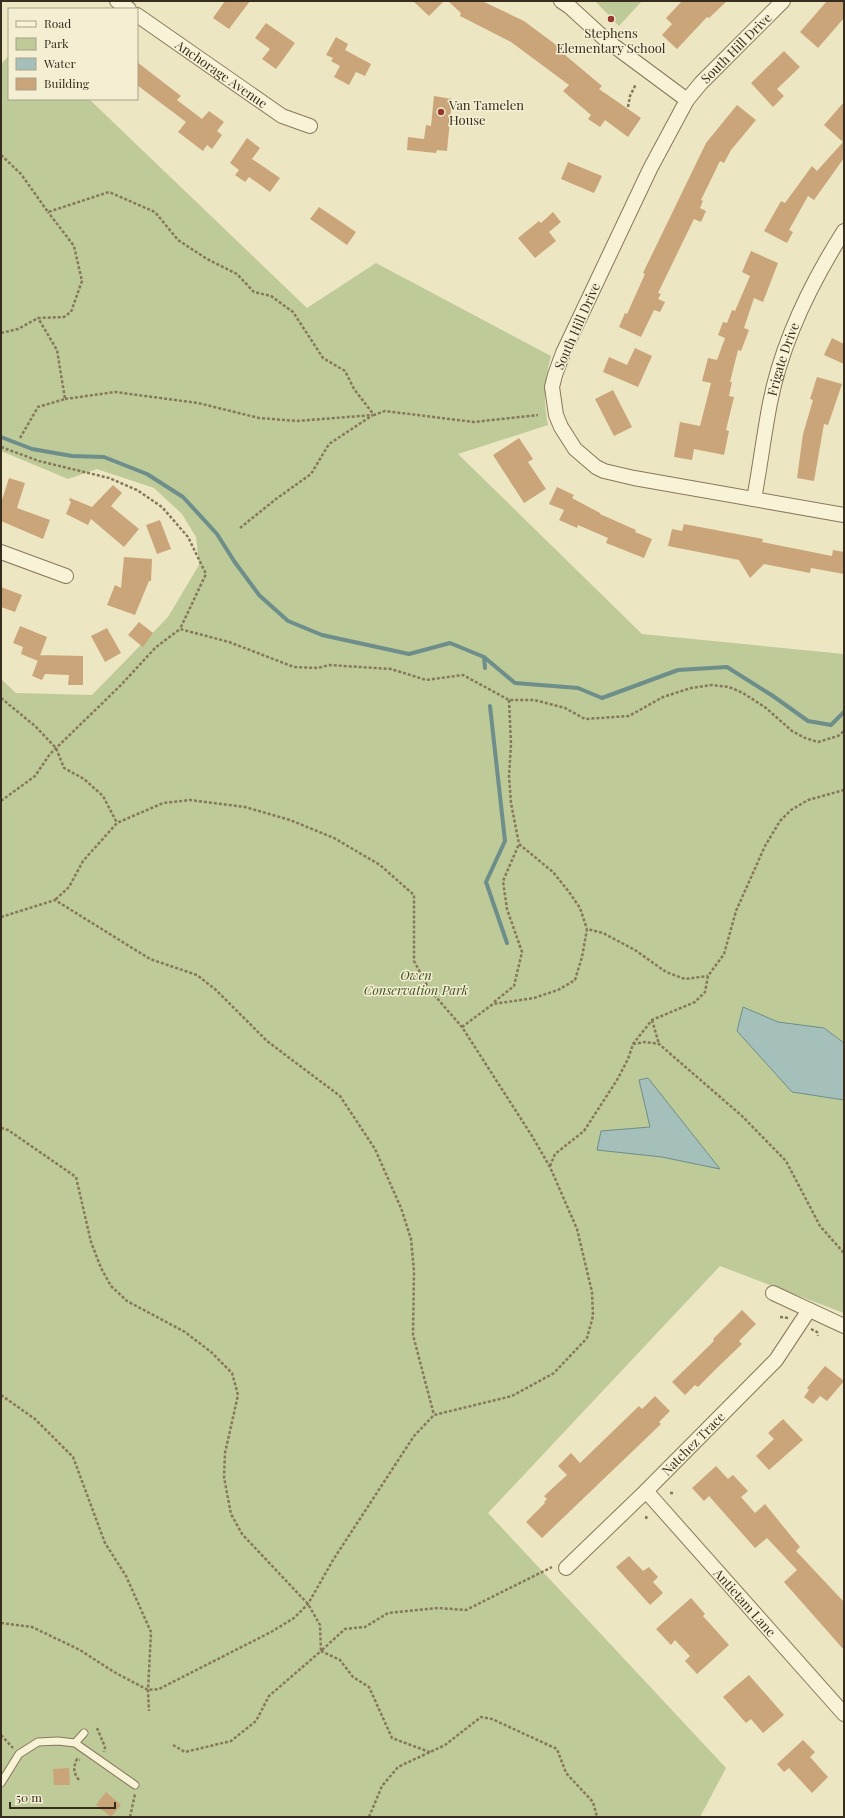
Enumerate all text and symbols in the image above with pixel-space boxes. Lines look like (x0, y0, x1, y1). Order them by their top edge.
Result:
legend (8, 8, 138, 100)
street label: South Hill Drive (697, 8, 775, 87)
marker: Stephens Elementary School (606, 14, 616, 24)
text: Road (44, 15, 71, 31)
place label: Stephens Elementary School (556, 24, 666, 56)
text: Park (44, 35, 69, 51)
street label: Anchorage Avenue (172, 35, 271, 112)
text: Water (43, 55, 77, 71)
text: Building (44, 75, 90, 91)
place label: Van Tamelen House (448, 96, 524, 128)
marker: Van Tamelen House (436, 107, 446, 117)
street label: South Hill Drive (550, 279, 603, 372)
street label: Frigate Drive (763, 319, 803, 398)
park label: Owen Conservation Park (364, 966, 469, 998)
street label: Natchez Trace (658, 1407, 728, 1479)
street label: Antietam Lane (710, 1564, 780, 1640)
scale bar (10, 1784, 115, 1810)
text: 50 m (16, 1789, 42, 1805)

